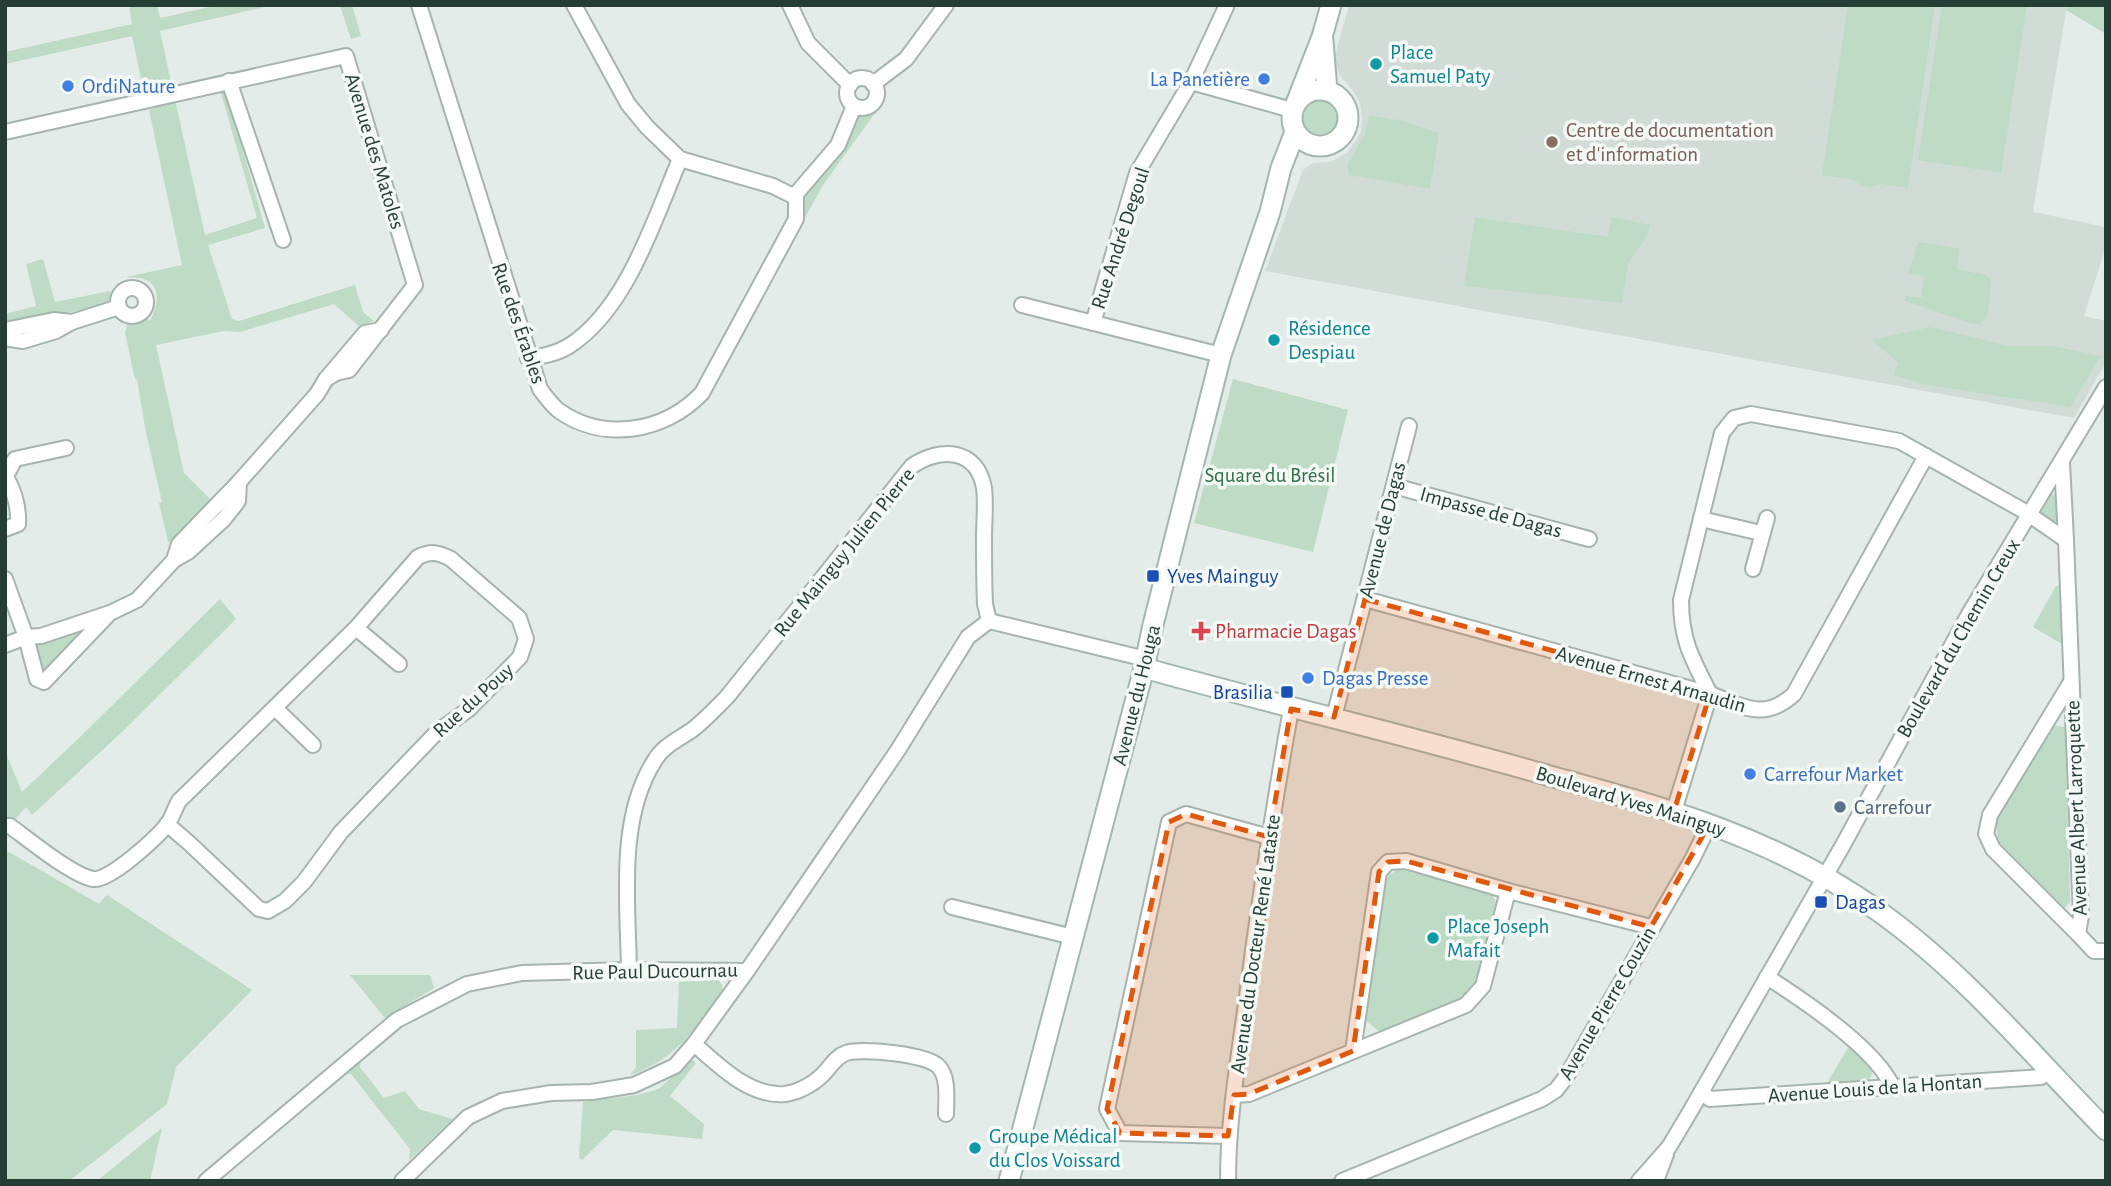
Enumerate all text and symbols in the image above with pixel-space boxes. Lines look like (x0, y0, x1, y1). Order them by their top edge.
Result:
place label: Place Samuel Paty (1390, 42, 1491, 87)
marker: Place Samuel Paty (1368, 56, 1384, 72)
place label: La Panetière (1150, 69, 1250, 90)
street label: Avenue des Matoles (341, 71, 408, 232)
marker: La Panetière (1256, 71, 1272, 87)
place label: OrdiNature (82, 76, 175, 97)
marker: OrdiNature (60, 78, 76, 94)
place label: Centre de documentation et d'information (1566, 120, 1774, 165)
marker: Centre de documentation et d'information (1544, 134, 1560, 150)
street label: Rue André Degoul (1088, 164, 1153, 312)
street label: Rue des Érables (488, 259, 551, 386)
place label: Résidence Despiau (1288, 318, 1371, 363)
marker: Résidence Despiau (1266, 332, 1282, 348)
street label: Avenue de Dagas (1355, 460, 1410, 600)
street label: Rue Mainguy Julien Pierre (770, 464, 919, 641)
park label: Square du Brésil (1205, 465, 1335, 486)
street label: Impasse de Dagas (1418, 483, 1564, 542)
street label: Boulevard du Chemin Creux (1893, 535, 2024, 741)
place label: Yves Mainguy (1167, 566, 1278, 587)
marker: Yves Mainguy (1145, 568, 1161, 584)
place label: Pharmacie Dagas (1215, 621, 1357, 642)
street label: Avenue du Houga (1109, 622, 1164, 768)
marker: Pharmacie Dagas (1193, 623, 1209, 639)
street label: Avenue Ernest Arnaudin (1553, 642, 1748, 717)
street label: Rue du Pouy (429, 659, 517, 742)
place label: Dagas Presse (1322, 668, 1428, 689)
marker: Dagas Presse (1300, 670, 1316, 686)
place label: Brasilia (1213, 682, 1273, 703)
marker: Brasilia (1279, 684, 1295, 700)
street label: Avenue Albert Larroquette (2062, 700, 2091, 916)
street label: Boulevard Yves Mainguy (1533, 763, 1728, 840)
place label: Carrefour Market (1764, 764, 1903, 785)
marker: Carrefour Market (1742, 766, 1758, 782)
place label: Carrefour (1854, 797, 1931, 818)
marker: Carrefour (1832, 799, 1848, 815)
street label: Avenue du Docteur René Lataste (1227, 813, 1284, 1075)
place label: Dagas (1835, 892, 1886, 913)
marker: Dagas (1813, 894, 1829, 910)
place label: Place Joseph Mafait (1447, 916, 1549, 961)
street label: Avenue Pierre Couzin (1555, 923, 1660, 1083)
marker: Place Joseph Mafait (1425, 930, 1441, 946)
street label: Rue Paul Ducournau (572, 960, 738, 983)
street label: Avenue Louis de la Hontan (1767, 1071, 1983, 1106)
place label: Groupe Médical du Clos Voissard (989, 1126, 1121, 1171)
marker: Groupe Médical du Clos Voissard (967, 1140, 983, 1156)

